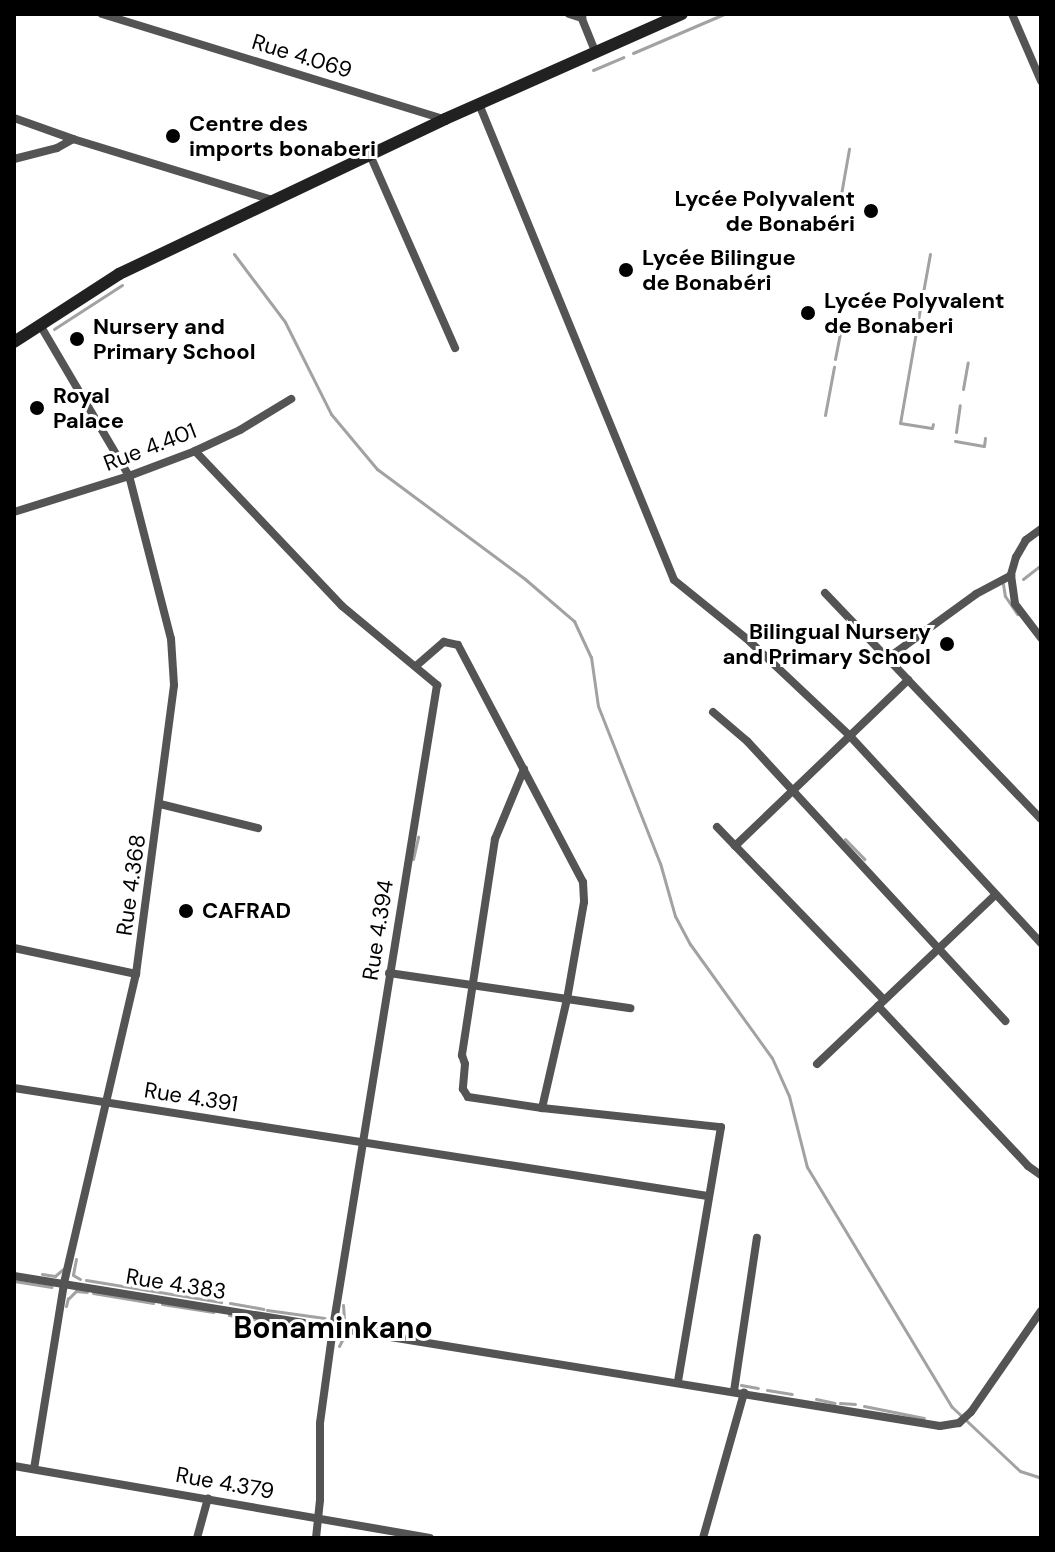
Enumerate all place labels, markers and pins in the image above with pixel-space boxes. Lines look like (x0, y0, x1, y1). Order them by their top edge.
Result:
place label: Centre des imports bonaberi (189, 110, 376, 162)
marker: Centre des imports bonaberi (164, 127, 182, 145)
place label: Lycée Polyvalent de Bonabéri (674, 185, 855, 236)
marker: Lycée Polyvalent de Bonabéri (862, 202, 880, 220)
place label: Lycée Bilingue de Bonabéri (642, 244, 796, 296)
marker: Lycée Bilingue de Bonabéri (617, 261, 635, 279)
place label: Lycée Polyvalent de Bonaberi (824, 287, 1005, 338)
marker: Lycée Polyvalent de Bonaberi (799, 304, 817, 322)
place label: Nursery and Primary School (93, 313, 256, 364)
marker: Nursery and Primary School (68, 330, 86, 348)
place label: Royal Palace (53, 382, 124, 434)
marker: Royal Palace (28, 399, 46, 417)
place label: Bilingual Nursery and Primary School (722, 618, 931, 670)
marker: Bilingual Nursery and Primary School (938, 635, 956, 653)
place label: CAFRAD (202, 898, 291, 924)
marker: CAFRAD (177, 902, 195, 920)

